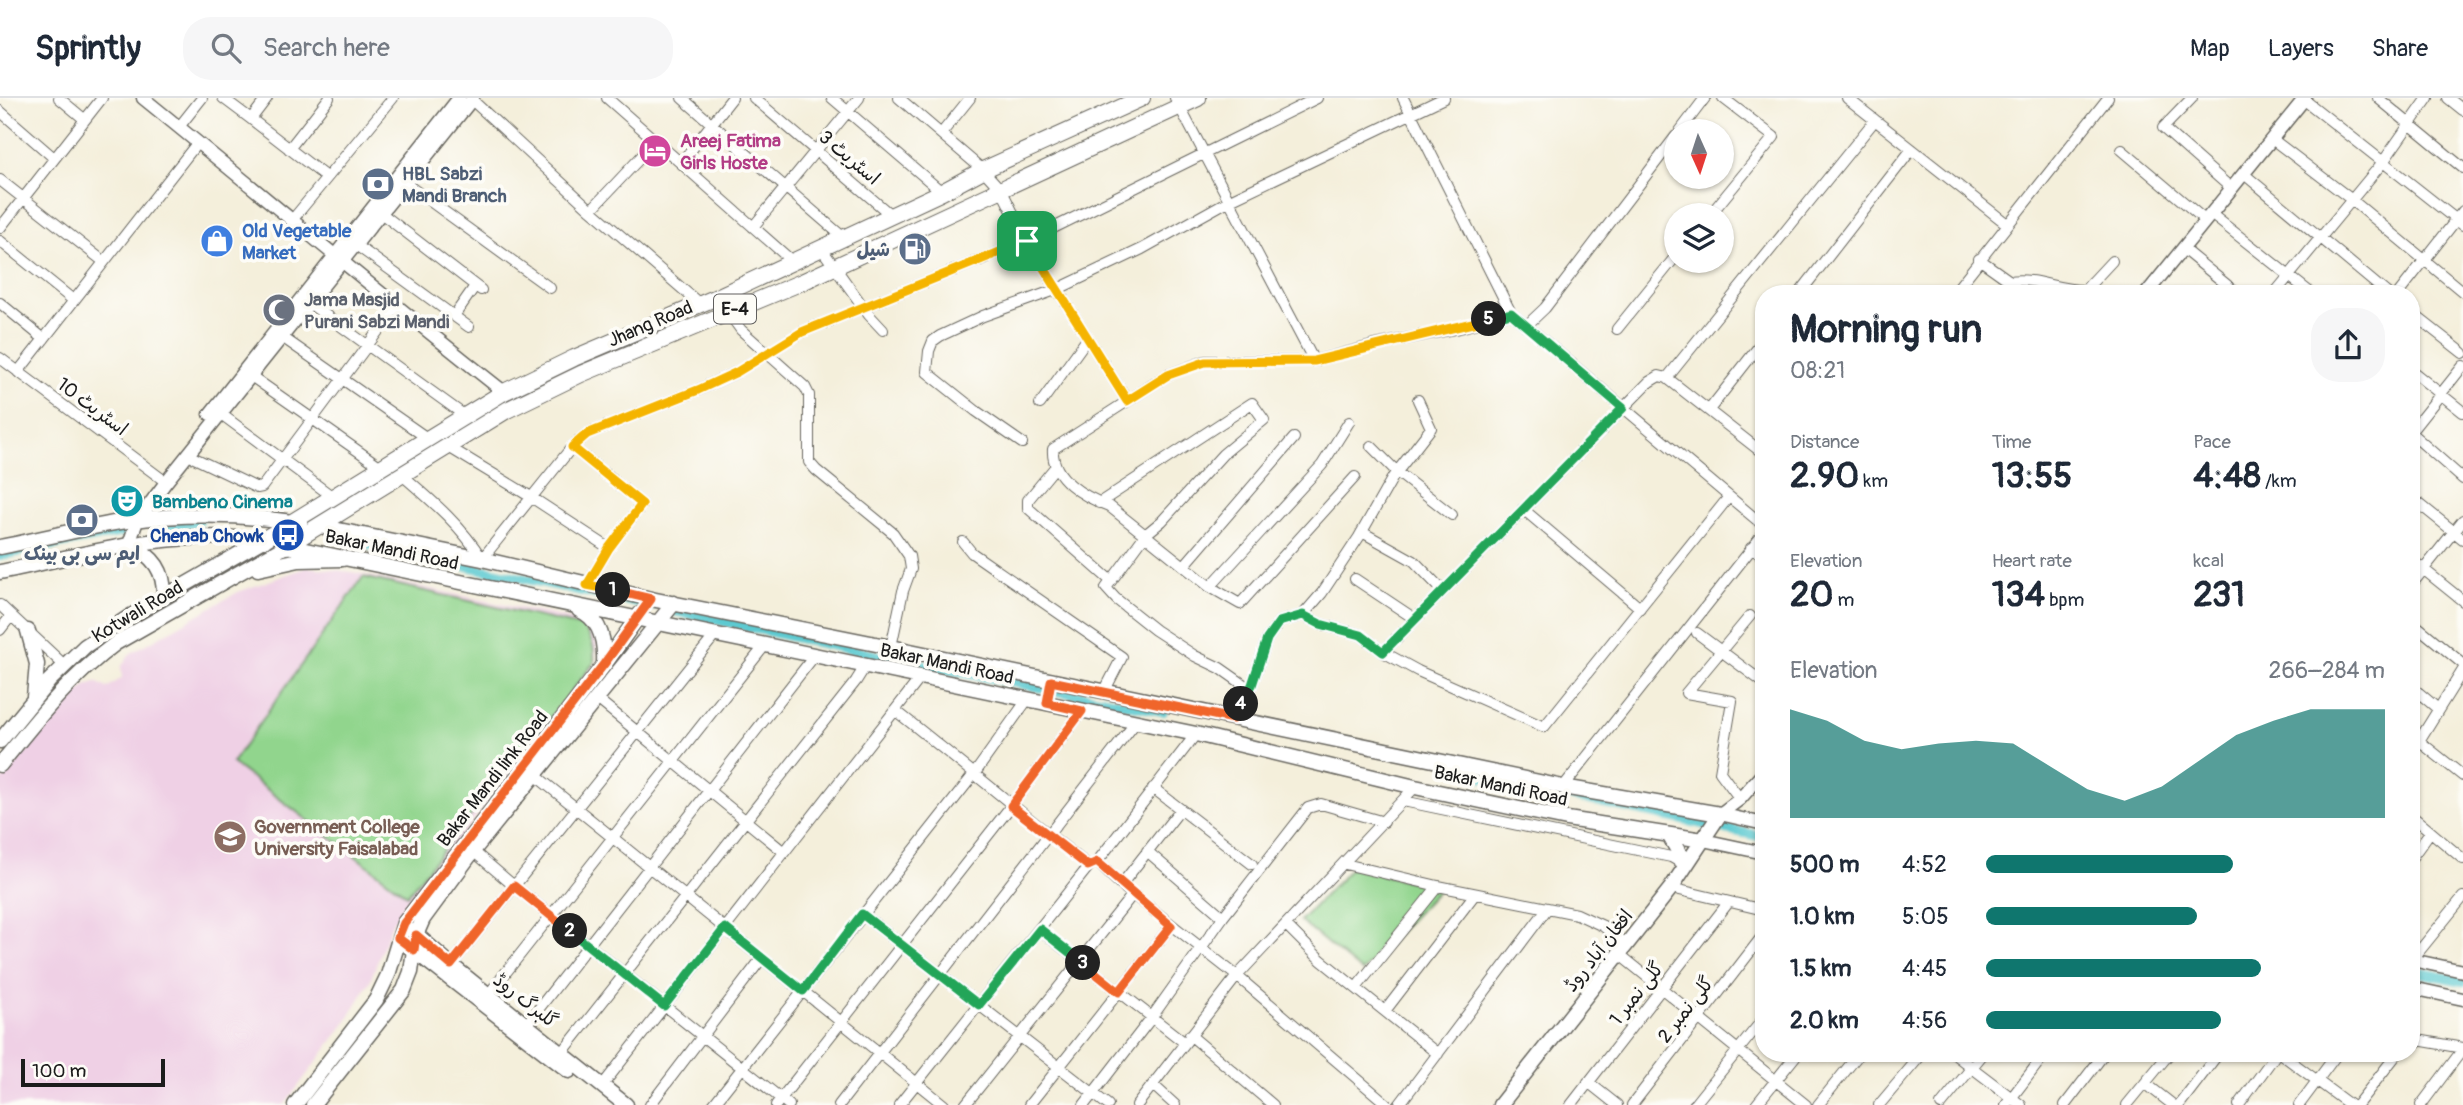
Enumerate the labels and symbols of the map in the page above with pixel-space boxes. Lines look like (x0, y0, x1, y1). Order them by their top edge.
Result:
north arrow (1664, 119, 1734, 189)
street label: اسٹریٹ 3 (814, 125, 885, 190)
place label: Areej Fatima Girls Hoste (680, 129, 781, 175)
hotel icon: Areej Fatima Girls Hoste (636, 132, 674, 170)
place label: HBL Sabzi Mandi Branch (402, 162, 507, 208)
bank icon: HBL Sabzi Mandi Branch (359, 165, 397, 203)
pin (997, 211, 1057, 271)
place label: Old Vegetable Market (242, 219, 352, 265)
shop icon: Old Vegetable Market (198, 222, 236, 260)
fuel station icon: شیل (896, 230, 934, 268)
place label: شیل (856, 238, 890, 262)
place label: Jama Masjid Purani Sabzi Mandi (304, 288, 450, 334)
mosque icon: Jama Masjid Purani Sabzi Mandi (260, 291, 298, 329)
road number: E-4 (714, 294, 756, 324)
street label: Jhang Road (604, 295, 697, 353)
pin: 5 (1472, 302, 1506, 336)
street label: اسٹریٹ 10 (52, 372, 133, 441)
theatre icon: Bambeno Cinema (108, 482, 146, 520)
place label: Bambeno Cinema (152, 490, 293, 514)
bank icon: ایم سی بی بینک (63, 501, 101, 539)
bus stop icon: Chenab Chowk (269, 516, 307, 554)
place label: Chenab Chowk (150, 524, 265, 548)
street label: Bakar Mandi Road (323, 524, 461, 576)
place label: ایم سی بی بینک (24, 542, 140, 568)
pin: 1 (596, 573, 630, 608)
street label: Kotwali Road (87, 575, 188, 649)
street label: Bakar Mandi Road (878, 638, 1016, 690)
pin: 4 (1224, 686, 1258, 722)
street label: Bakar Mandi link Road (432, 706, 554, 852)
street label: Bakar Mandi Road (1432, 760, 1570, 812)
place label: Government College University Faisalabad (254, 815, 420, 861)
school or university icon: Government College University Faisalabad (211, 818, 249, 856)
street label: افغان آباد روڈ (1559, 905, 1638, 997)
pin: 2 (552, 914, 588, 948)
pin: 3 (1066, 946, 1100, 980)
street label: گلی نمبر 1 (1604, 957, 1669, 1030)
street label: گلبرگ روڈ (488, 968, 562, 1033)
street label: گلی نمبر 2 (1652, 972, 1719, 1048)
scale bar (21, 1056, 164, 1088)

